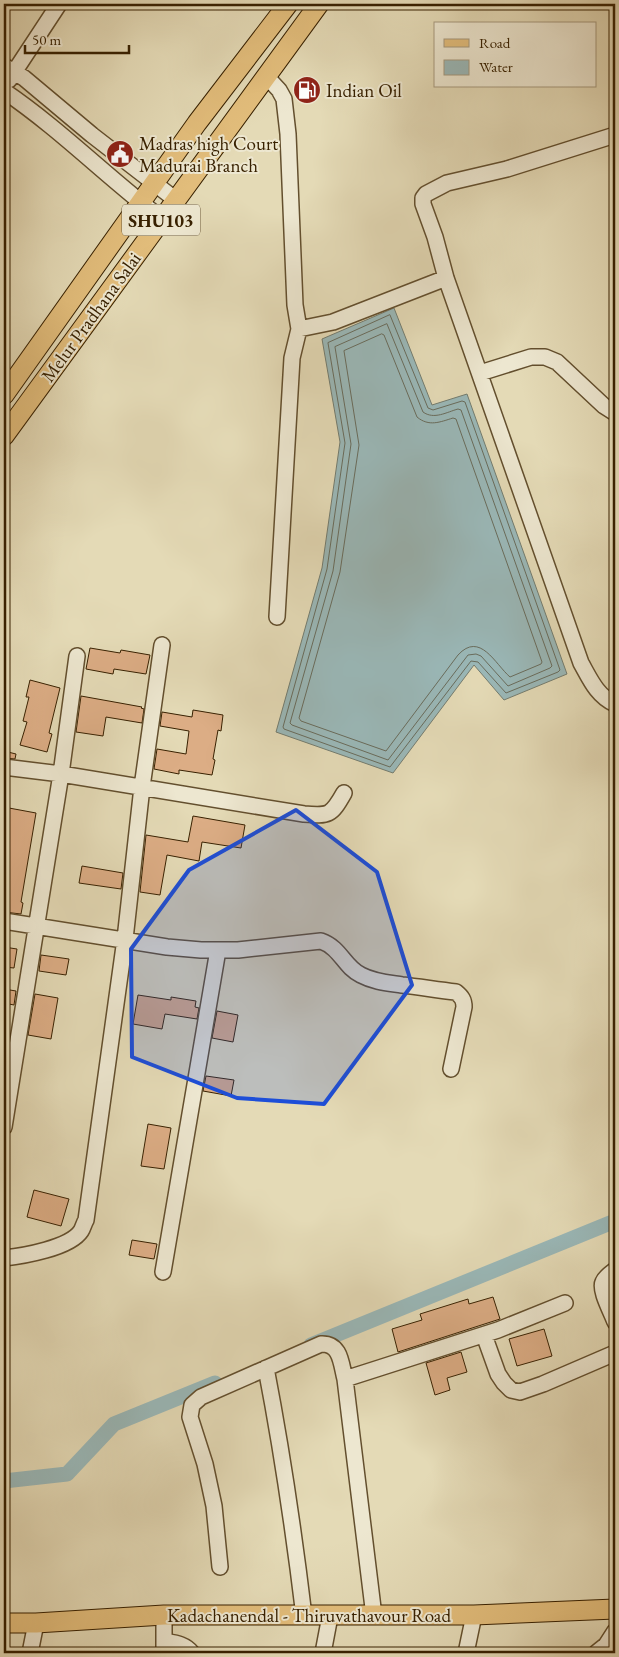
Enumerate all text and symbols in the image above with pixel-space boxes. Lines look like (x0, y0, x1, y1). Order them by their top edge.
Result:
scale bar (25, 22, 129, 54)
legend (434, 22, 596, 88)
text: 50 m (32, 30, 61, 49)
text: Road (479, 33, 511, 52)
text: Water (479, 57, 513, 76)
fuel station icon: Indian Oil (292, 75, 322, 105)
place label: Indian Oil (326, 78, 402, 103)
place label: Madras high Court Madurai Branch (139, 131, 278, 178)
public building icon: Madras high Court Madurai Branch (105, 139, 135, 169)
road number: SHU103 (122, 204, 200, 236)
street label: Melur Pradhana Salai (35, 247, 147, 387)
street label: Kadachanendal - Thiruvathavour Road (167, 1603, 451, 1628)

